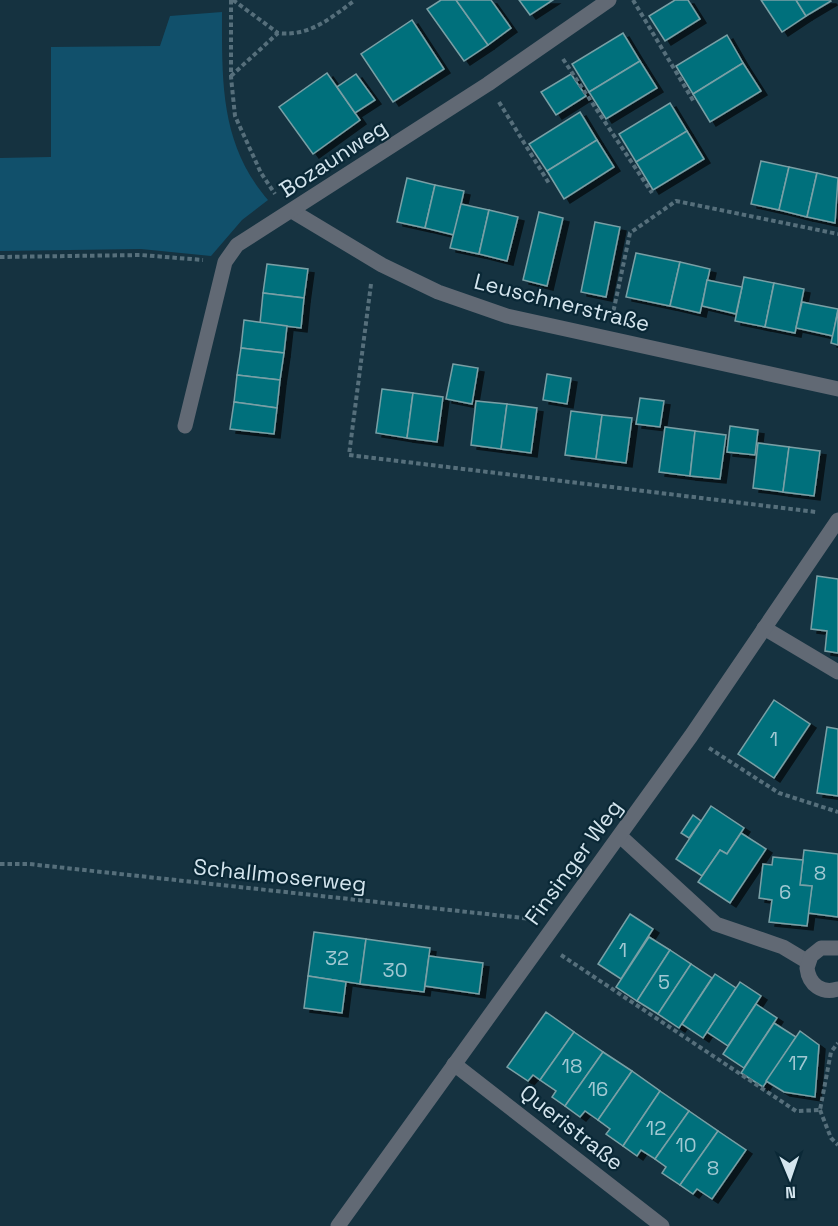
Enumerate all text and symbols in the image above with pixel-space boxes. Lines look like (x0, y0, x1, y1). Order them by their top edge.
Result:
street label: Bozaunweg (274, 113, 392, 203)
street label: Leuschnerstraße (471, 267, 653, 337)
house number: 1 (770, 726, 778, 752)
street label: Finsinger Weg (518, 794, 628, 930)
street label: Schallmoserweg (192, 852, 368, 898)
house number: 8 (814, 860, 826, 886)
house number: 6 (779, 879, 791, 905)
house number: 1 (619, 937, 627, 963)
house number: 32 (325, 945, 349, 971)
house number: 30 (383, 957, 407, 983)
house number: 5 (658, 969, 670, 995)
house number: 17 (788, 1050, 808, 1076)
house number: 18 (562, 1053, 582, 1079)
house number: 16 (588, 1076, 608, 1102)
street label: Queristraße (515, 1078, 629, 1176)
house number: 12 (646, 1115, 666, 1141)
house number: 10 (675, 1132, 697, 1158)
north arrow (760, 1148, 820, 1208)
house number: 8 (707, 1155, 719, 1181)
text: N (785, 1182, 796, 1203)

